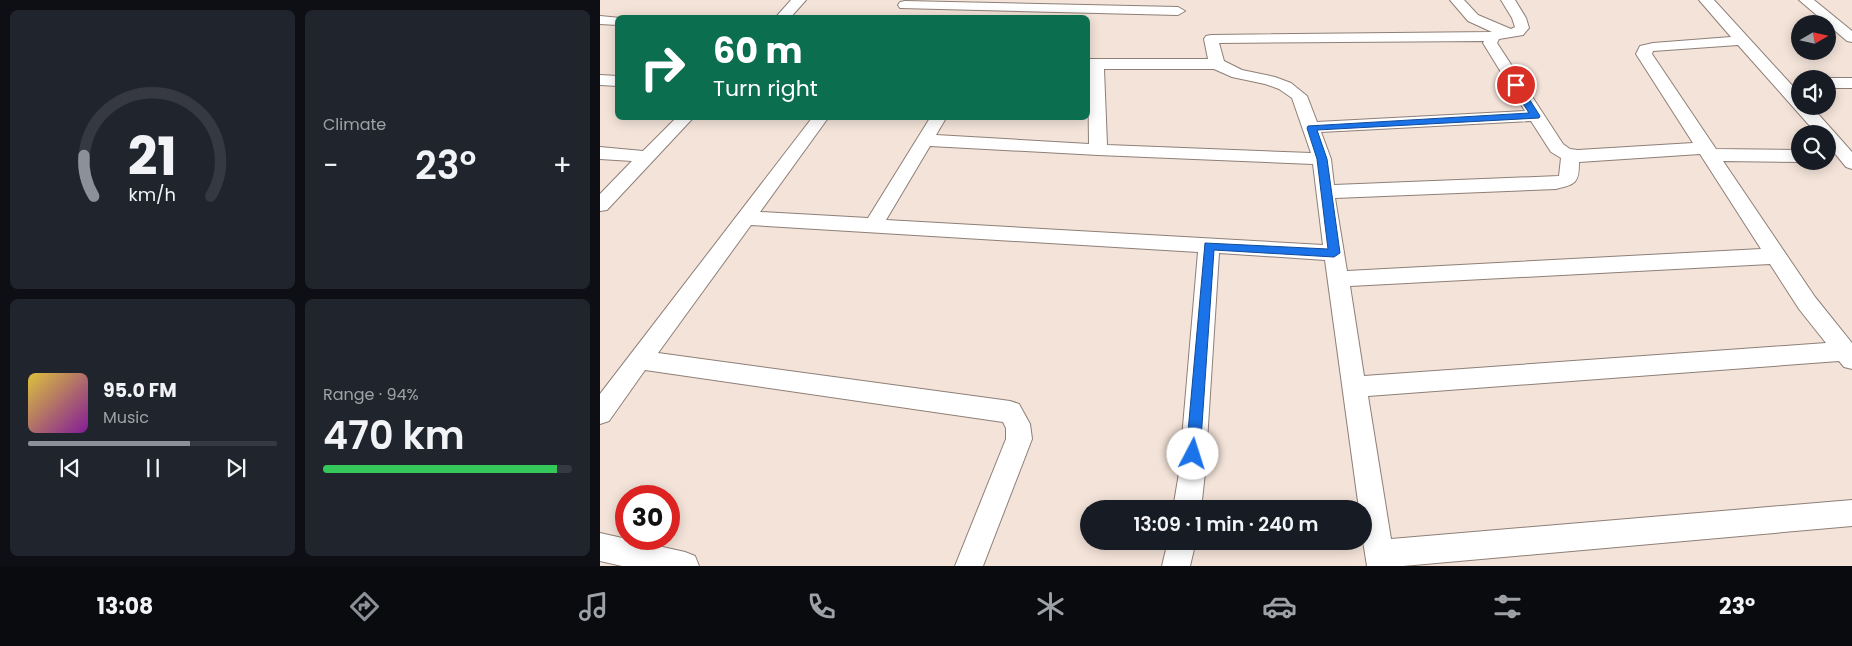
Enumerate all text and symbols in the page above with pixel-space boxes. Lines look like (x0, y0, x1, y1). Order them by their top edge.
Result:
north arrow (1791, 15, 1836, 60)
map controls (1791, 15, 1836, 170)
text: 60 m (713, 26, 803, 75)
icon: right (630, 35, 695, 100)
pin (1495, 64, 1537, 106)
button: sound (1791, 70, 1836, 115)
icon: arrive (1502, 71, 1530, 99)
text: Turn right (713, 73, 818, 104)
text: Climate (323, 113, 386, 136)
text: 21 (128, 120, 177, 193)
button: search (1791, 125, 1836, 170)
text: 23° (415, 139, 476, 192)
text: − (323, 146, 338, 185)
text: + (553, 146, 572, 185)
text: km/h (129, 182, 176, 207)
text: 95.0 FM (103, 377, 177, 404)
text: Range · 94% (323, 383, 419, 406)
text: Music (103, 406, 149, 429)
text: 470 km (323, 409, 465, 462)
position arrow (1166, 427, 1218, 479)
icon: previous (56, 454, 84, 482)
icon: pause (139, 454, 167, 482)
icon: next (222, 454, 250, 482)
speed limit sign: 30 (615, 485, 680, 550)
text: 13:09 · 1 min · 240 m (1133, 511, 1319, 538)
icon: directions (347, 589, 382, 624)
icon: music (576, 589, 611, 624)
icon: phone (804, 589, 839, 624)
icon: climate (1033, 589, 1068, 624)
icon: car (1262, 589, 1297, 624)
icon: filters (1490, 589, 1525, 624)
text: 13:08 (97, 591, 153, 622)
text: 23° (1719, 591, 1755, 622)

